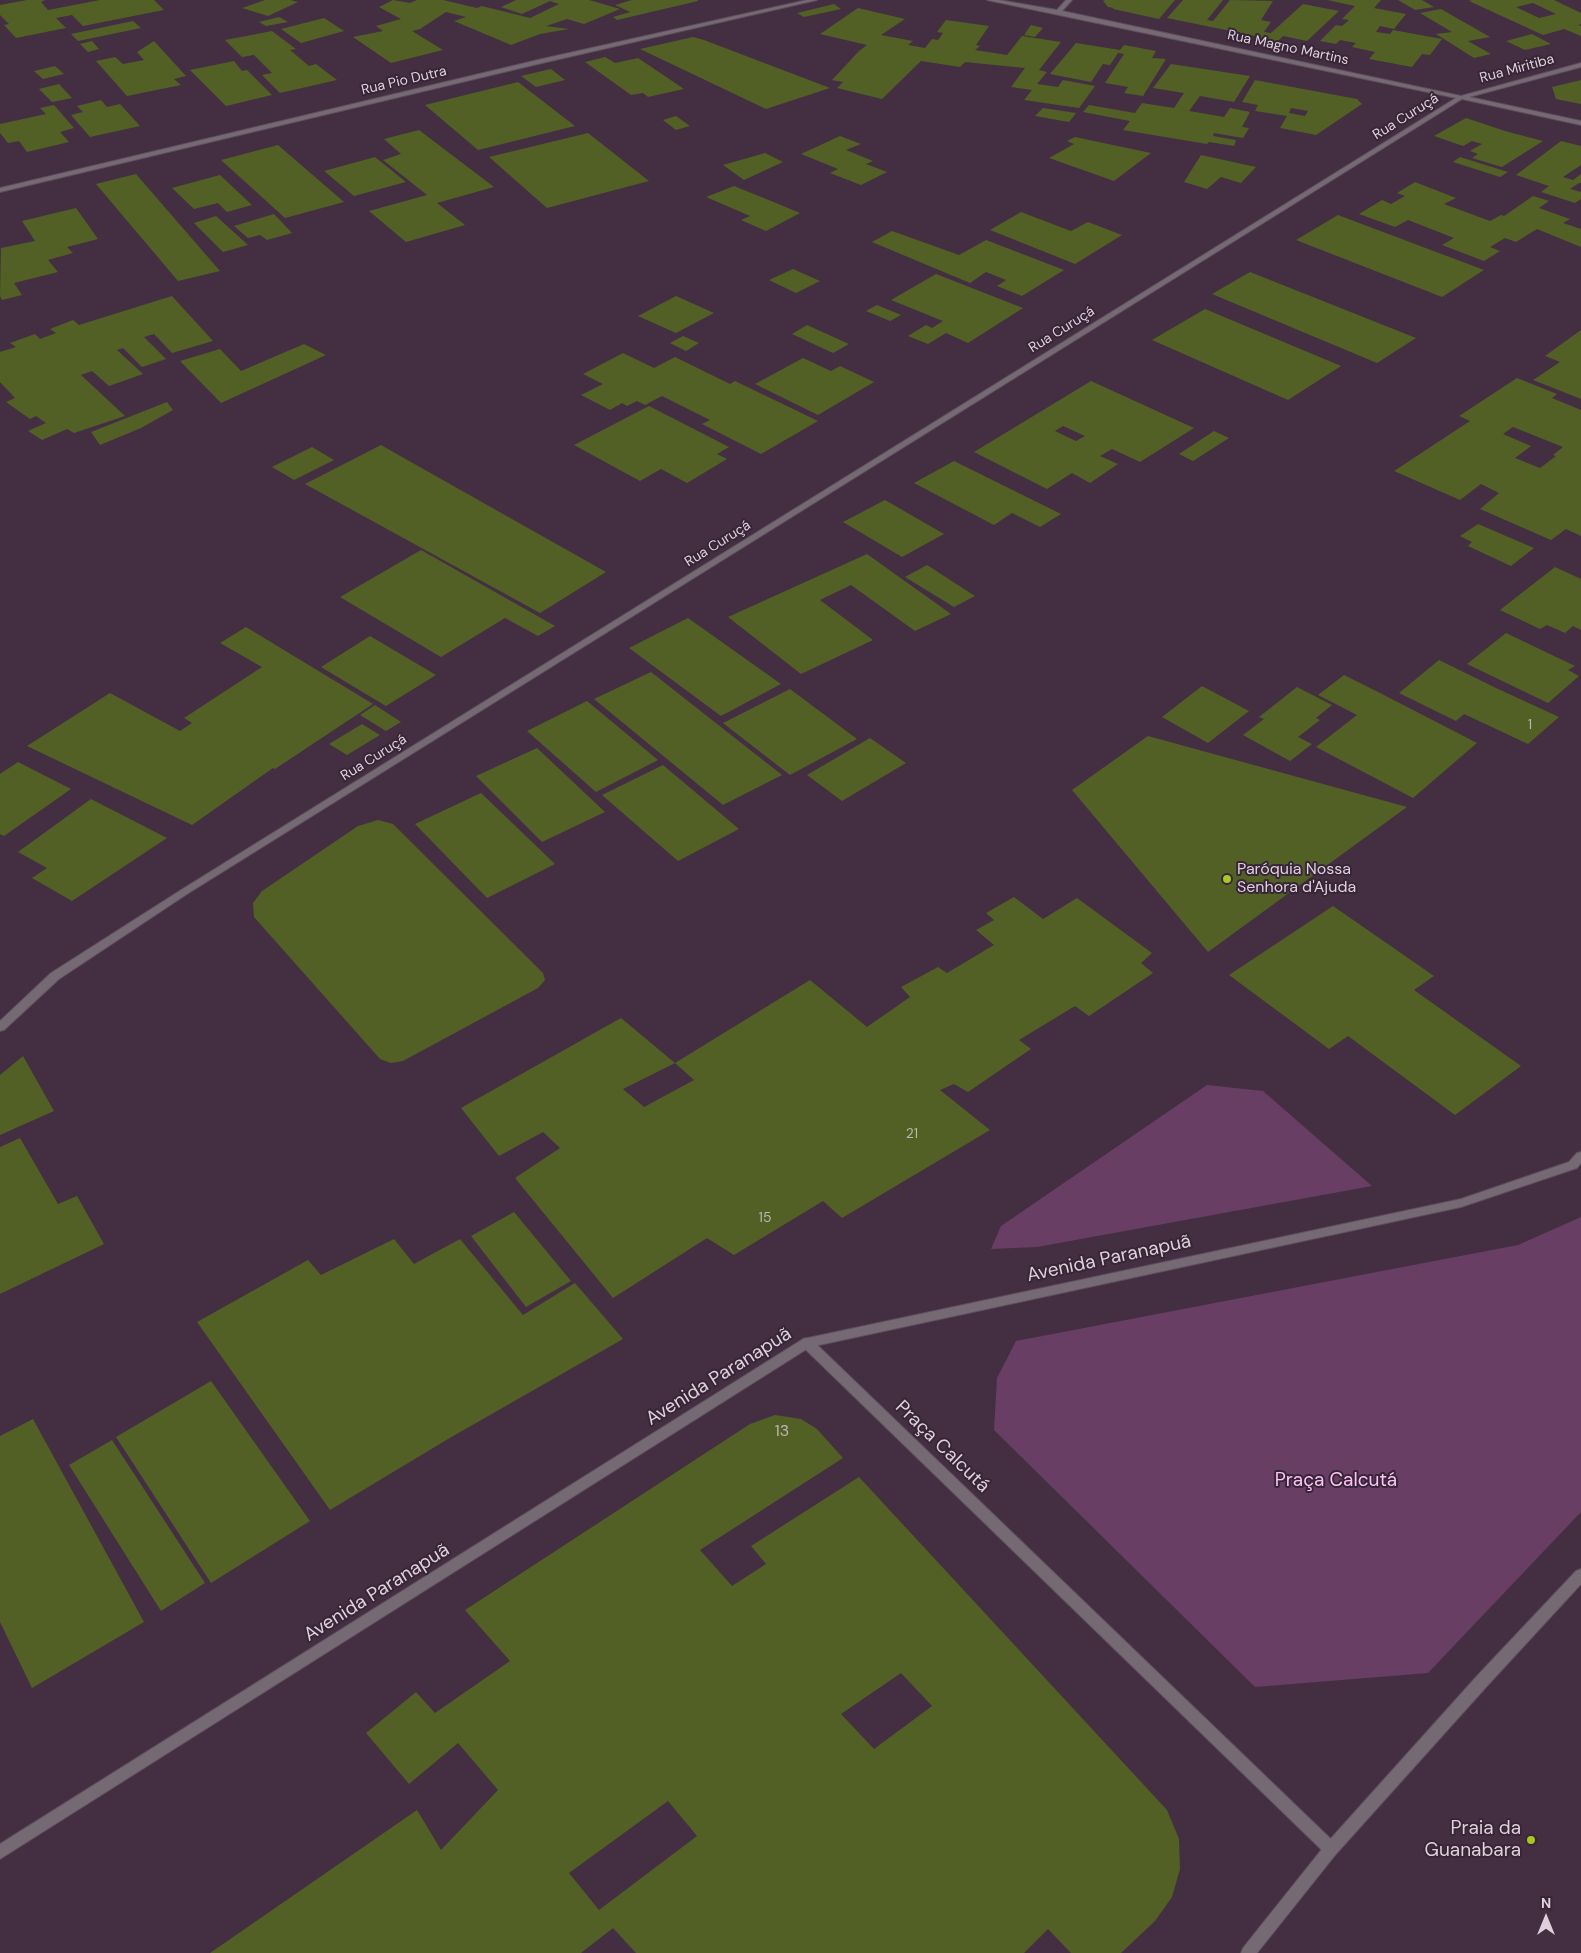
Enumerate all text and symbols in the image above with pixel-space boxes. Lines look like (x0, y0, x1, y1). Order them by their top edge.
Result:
street label: Rua Magno Martins (1226, 27, 1350, 69)
street label: Rua Miritiba (1478, 51, 1556, 87)
street label: Rua Pio Dutra (360, 63, 448, 99)
street label: Rua Curuçá (1370, 90, 1442, 144)
street label: Rua Curuçá (1026, 303, 1098, 357)
street label: Rua Curuçá (682, 517, 754, 571)
house number: 1 (1528, 717, 1532, 733)
street label: Rua Curuçá (338, 731, 410, 785)
place label: Paróquia Nossa Senhora d'Ajuda (1237, 860, 1356, 898)
marker: Paróquia Nossa Senhora d'Ajuda (1221, 873, 1233, 885)
house number: 21 (906, 1126, 918, 1142)
house number: 15 (759, 1210, 771, 1226)
street label: Avenida Paranapuã (1025, 1230, 1193, 1288)
street label: Avenida Paranapuã (642, 1323, 796, 1431)
street label: Praça Calcutá (890, 1396, 994, 1498)
house number: 13 (775, 1422, 789, 1442)
park label: Praça Calcutá (1275, 1470, 1397, 1492)
street label: Avenida Paranapuã (300, 1539, 454, 1647)
place label: Praia da Guanabara (1425, 1818, 1521, 1862)
marker: Praia da Guanabara (1525, 1834, 1537, 1846)
north arrow (1521, 1893, 1571, 1943)
text: N (1541, 1894, 1551, 1912)

